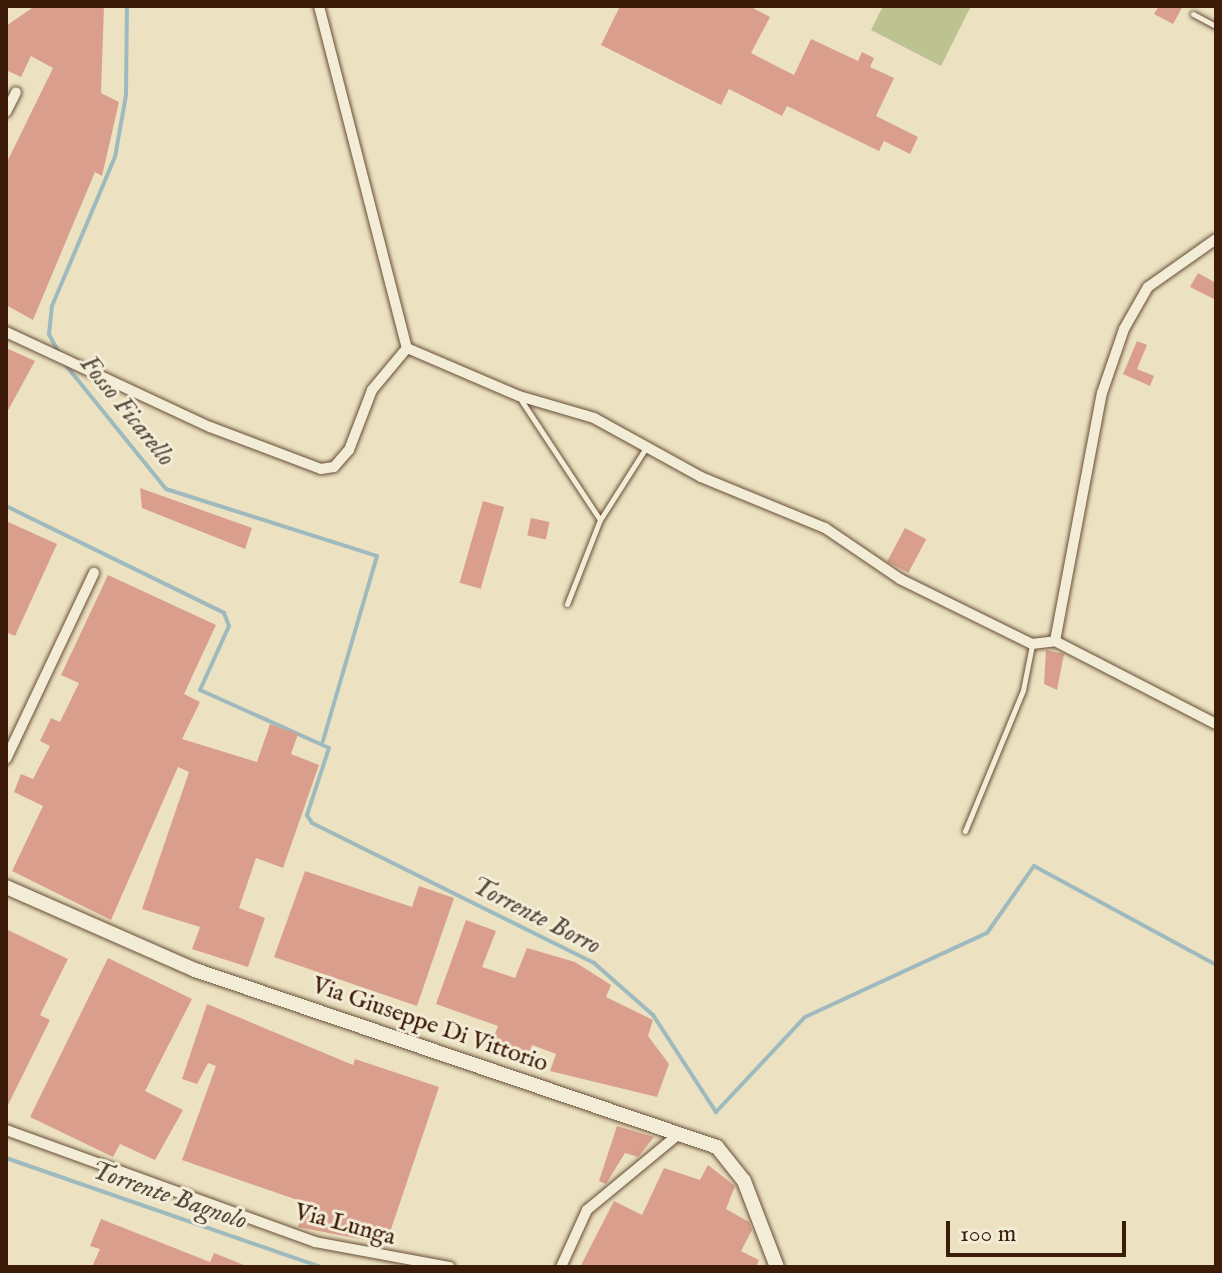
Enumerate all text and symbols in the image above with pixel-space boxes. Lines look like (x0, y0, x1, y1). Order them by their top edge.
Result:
water label: Fosso Ficarello (73, 349, 181, 473)
water label: Torrente Borro (466, 870, 606, 962)
street label: Via Giuseppe Di Vittorio (308, 971, 552, 1079)
water label: Torrente Bagnolo (87, 1155, 251, 1237)
street label: Via Lunga (291, 1198, 399, 1252)
scale bar (950, 1205, 1130, 1255)
text: 100 m (960, 1219, 1016, 1250)

